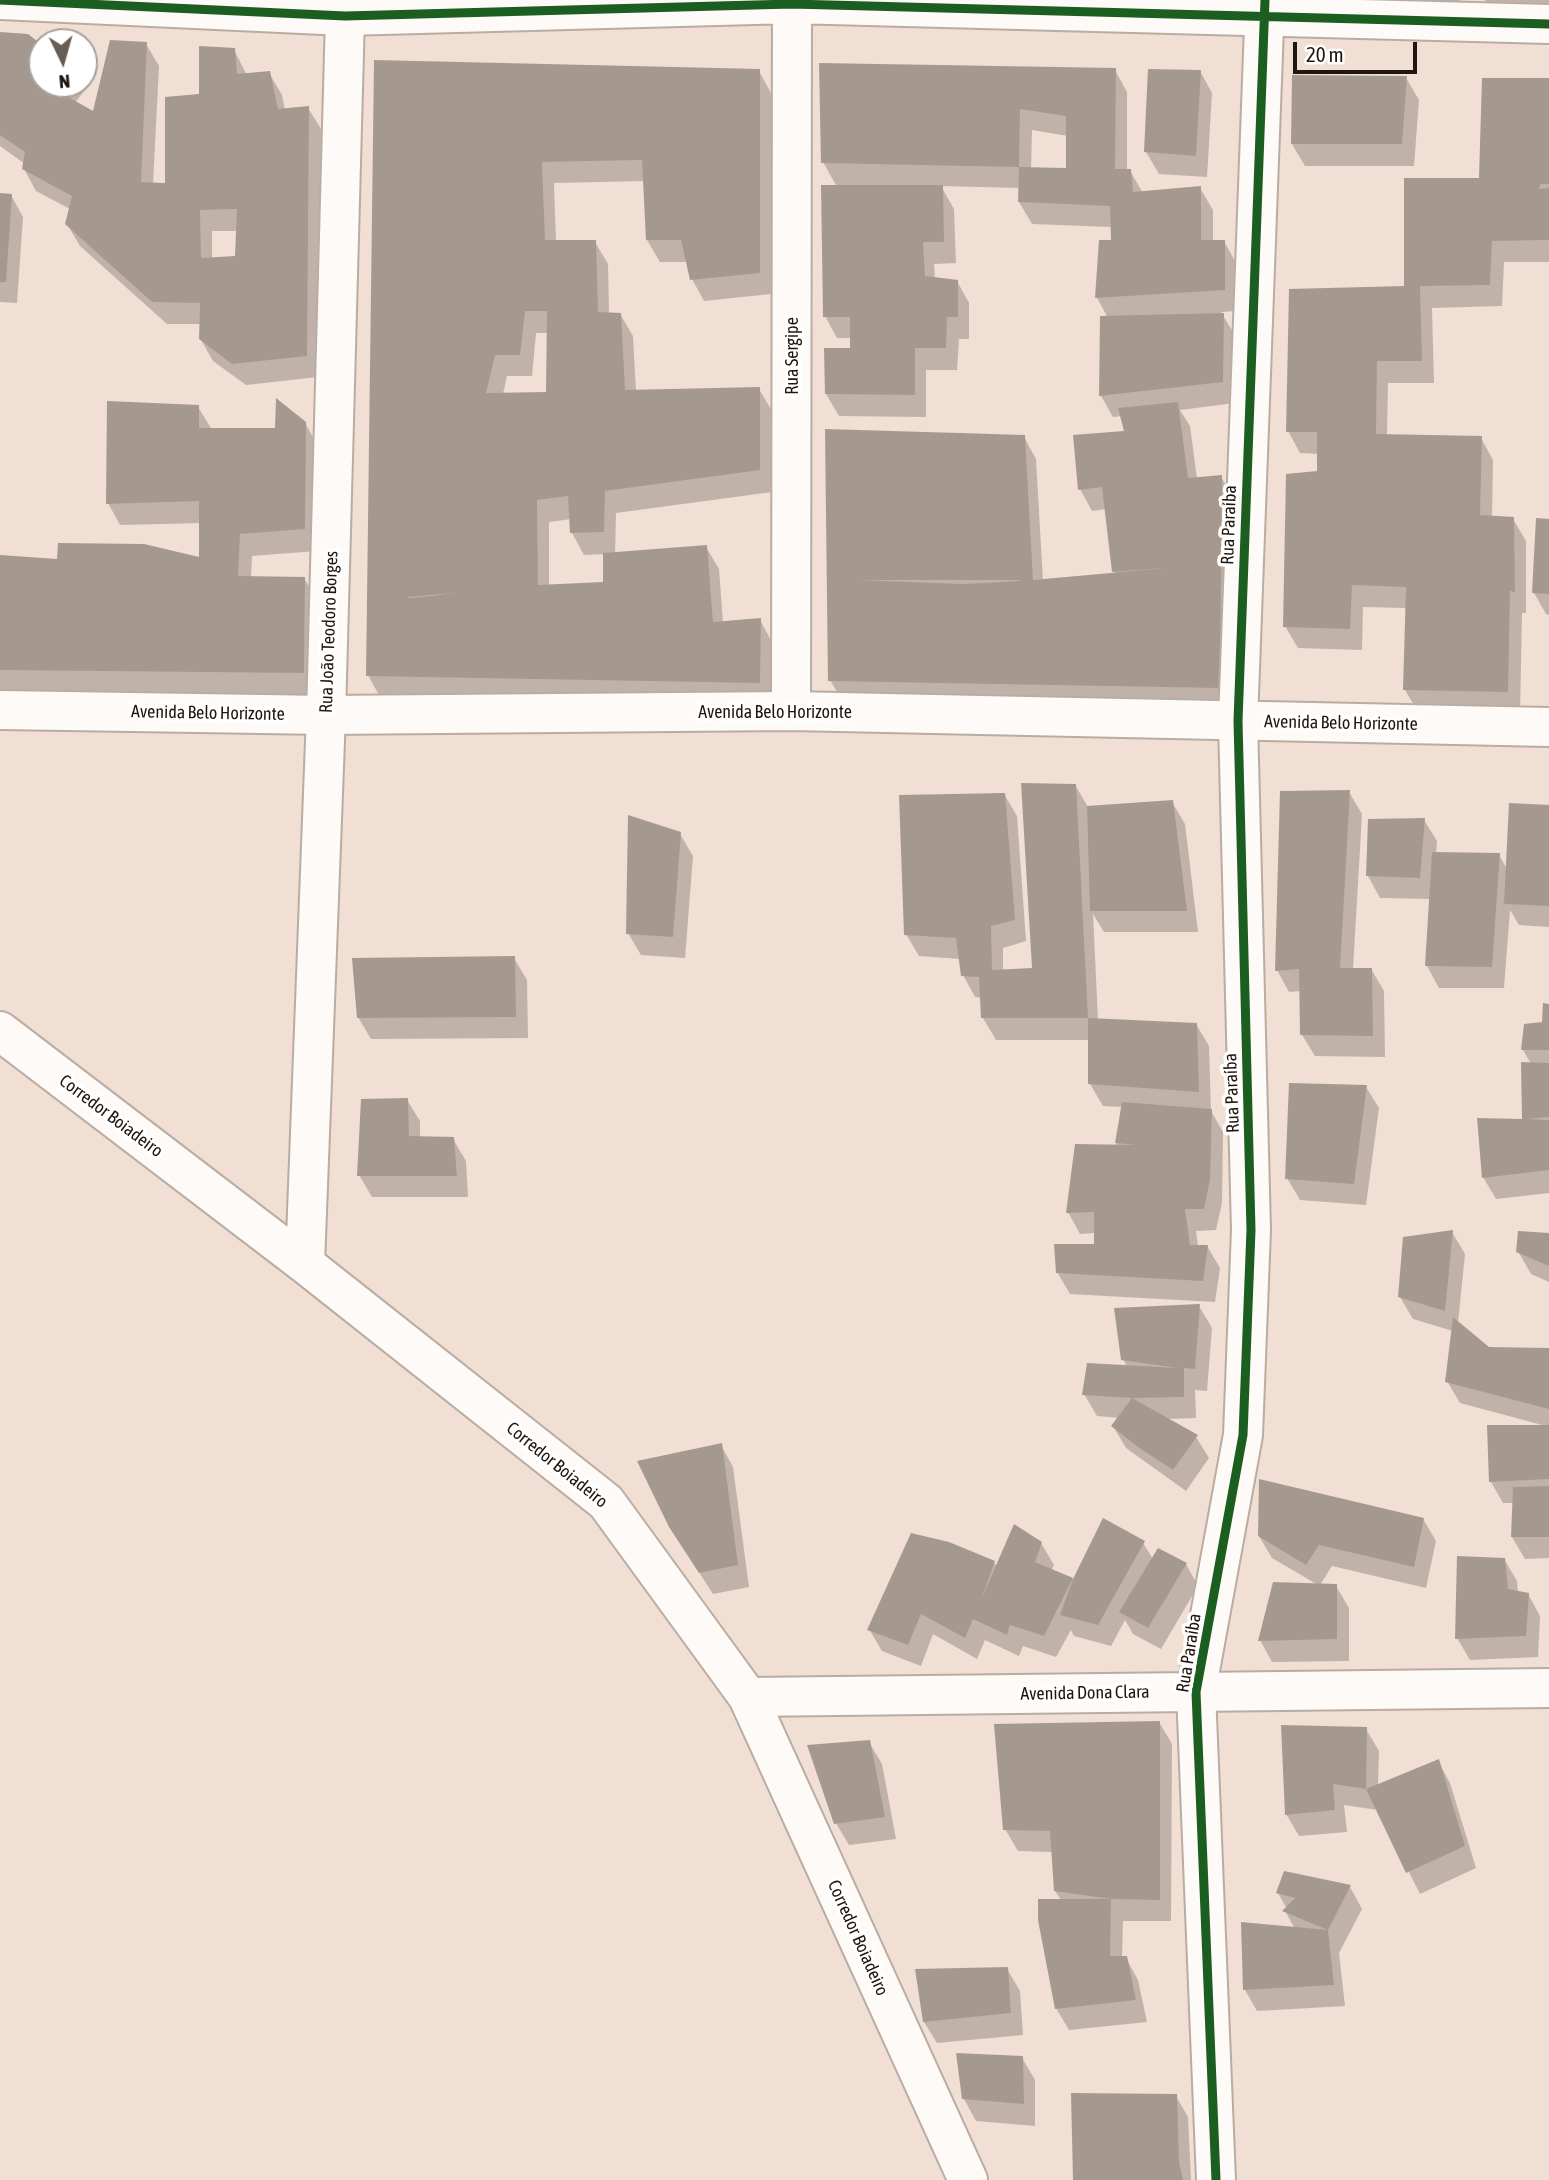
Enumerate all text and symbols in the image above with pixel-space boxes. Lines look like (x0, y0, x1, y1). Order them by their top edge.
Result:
north arrow (28, 28, 98, 98)
scale bar (1297, 28, 1421, 72)
text: 20 m (1306, 42, 1344, 66)
text: N (58, 70, 71, 93)
street label: Rua Sergipe (781, 317, 803, 395)
street label: Rua Paraíba (1217, 485, 1241, 565)
street label: Rua João Teodoro Borges (315, 551, 343, 713)
street label: Avenida Belo Horizonte (131, 701, 285, 725)
street label: Avenida Belo Horizonte (698, 701, 852, 723)
street label: Avenida Belo Horizonte (1264, 711, 1418, 735)
street label: Rua Paraíba (1220, 1053, 1244, 1133)
street label: Corredor Boiadeiro (55, 1070, 167, 1162)
street label: Corredor Boiadeiro (502, 1418, 612, 1512)
street label: Rua Paraíba (1172, 1612, 1206, 1694)
street label: Avenida Dona Clara (1020, 1681, 1150, 1705)
street label: Corredor Boiadeiro (823, 1877, 893, 1999)

